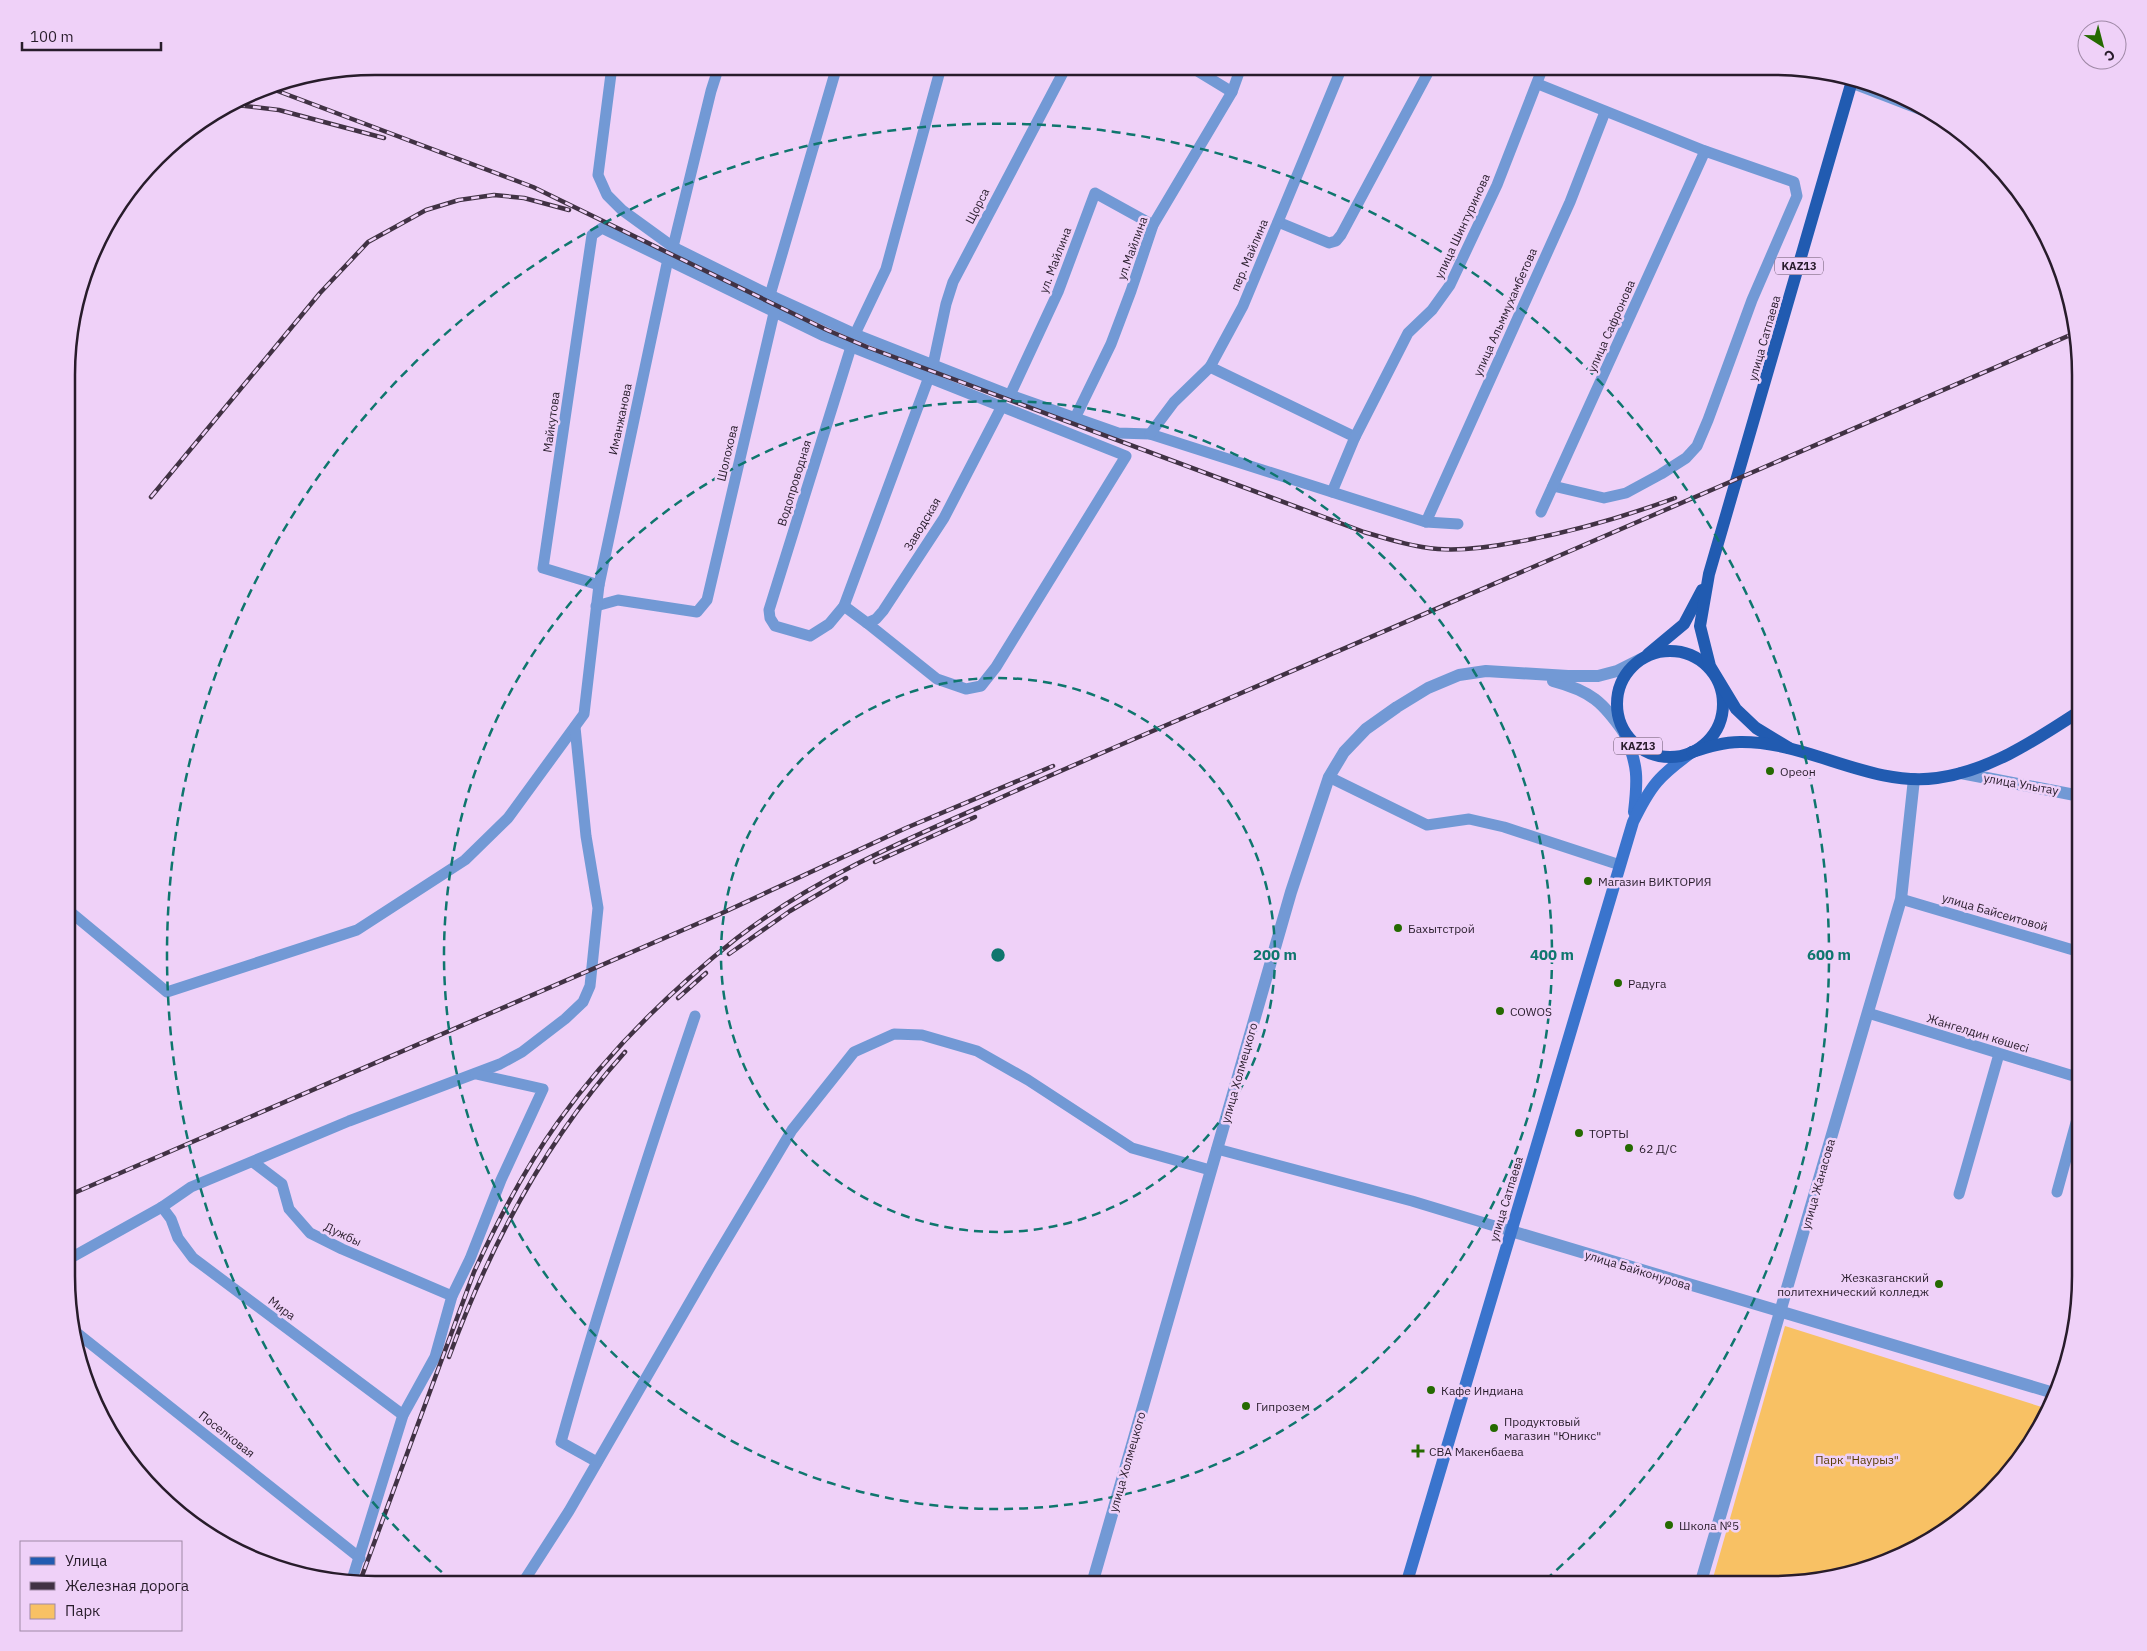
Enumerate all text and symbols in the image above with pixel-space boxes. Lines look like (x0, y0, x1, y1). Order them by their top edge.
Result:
scale bar (22, 20, 161, 52)
north arrow (2077, 20, 2127, 70)
text: 100 m (30, 27, 74, 46)
text: С (2101, 46, 2119, 65)
street label: улица Шинтуринова (1431, 171, 1493, 281)
street label: Щорса (962, 185, 993, 226)
street label: ул.Майлина (1114, 214, 1151, 282)
street label: пер. Майлина (1227, 216, 1271, 293)
street label: ул. Майлина (1036, 224, 1075, 295)
street label: улица Альммухамбетова (1470, 245, 1540, 379)
road number: KAZ13 (1775, 258, 1823, 274)
street label: улица Сафронова (1584, 277, 1638, 374)
street label: улица Сатпаева (1745, 293, 1784, 383)
street label: Иманжанова (605, 381, 635, 456)
street label: Майкутова (539, 390, 563, 453)
street label: Шолохова (713, 423, 741, 483)
street label: Водопроводная (774, 438, 814, 528)
street label: Заводская (900, 495, 944, 553)
road number: KAZ13 (1614, 738, 1662, 754)
place label: Ореон (1780, 764, 1816, 779)
marker: Ореон (1764, 765, 1776, 777)
street label: улица Улытау (1982, 770, 2060, 798)
place label: Магазин ВИКТОРИЯ (1598, 874, 1711, 889)
marker: Магазин ВИКТОРИЯ (1582, 875, 1594, 887)
street label: улица Байсеитовой (1940, 890, 2050, 934)
place label: Бахытстрой (1408, 921, 1475, 936)
marker: Бахытстрой (1392, 922, 1404, 934)
text: 200 m (1253, 945, 1297, 964)
text: 400 m (1530, 945, 1574, 964)
text: 600 m (1807, 945, 1851, 964)
centre of rings (989, 946, 1007, 964)
place label: Радуга (1628, 976, 1667, 991)
marker: Радуга (1612, 977, 1624, 989)
place label: COWOS (1510, 1004, 1552, 1019)
marker: COWOS (1494, 1005, 1506, 1017)
street label: Жангелдин көшесі (1925, 1010, 2031, 1056)
street label: улица Холмецкого (1218, 1021, 1261, 1125)
place label: ТОРТЫ (1589, 1126, 1629, 1141)
marker: ТОРТЫ (1573, 1127, 1585, 1139)
street label: улица Жанасова (1798, 1137, 1838, 1231)
place label: 62 Д/С (1639, 1141, 1678, 1156)
marker: 62 Д/С (1623, 1142, 1635, 1154)
street label: улица Сатпаева (1486, 1154, 1526, 1243)
street label: Дужбы (322, 1219, 364, 1249)
street label: улица Байконурова (1583, 1247, 1693, 1293)
place label: Жезказганский политехнический колледж (1777, 1270, 1929, 1299)
marker: Жезказганский политехнический колледж (1933, 1278, 1945, 1290)
street label: Мира (265, 1293, 299, 1323)
place label: Кафе Индиана (1441, 1383, 1524, 1398)
marker: Кафе Индиана (1425, 1384, 1437, 1396)
place label: Гипрозем (1256, 1399, 1310, 1414)
marker: Гипрозем (1240, 1400, 1252, 1412)
street label: Поселковая (196, 1407, 258, 1461)
street label: улица Холмецкого (1106, 1410, 1149, 1514)
place label: Продуктовый магазин "Юникс" (1504, 1414, 1601, 1443)
marker: Продуктовый магазин "Юникс" (1488, 1422, 1500, 1434)
marker: СВА Макенбаева (1411, 1444, 1425, 1458)
place label: СВА Макенбаева (1429, 1444, 1524, 1459)
park label: Парк "Наурыз" (1815, 1452, 1899, 1467)
place label: Школа №5 (1679, 1518, 1739, 1533)
marker: Школа №5 (1663, 1519, 1675, 1531)
legend (20, 1541, 182, 1631)
text: Улица (65, 1551, 107, 1570)
text: Железная дорога (65, 1576, 189, 1595)
text: Парк (65, 1601, 100, 1620)

